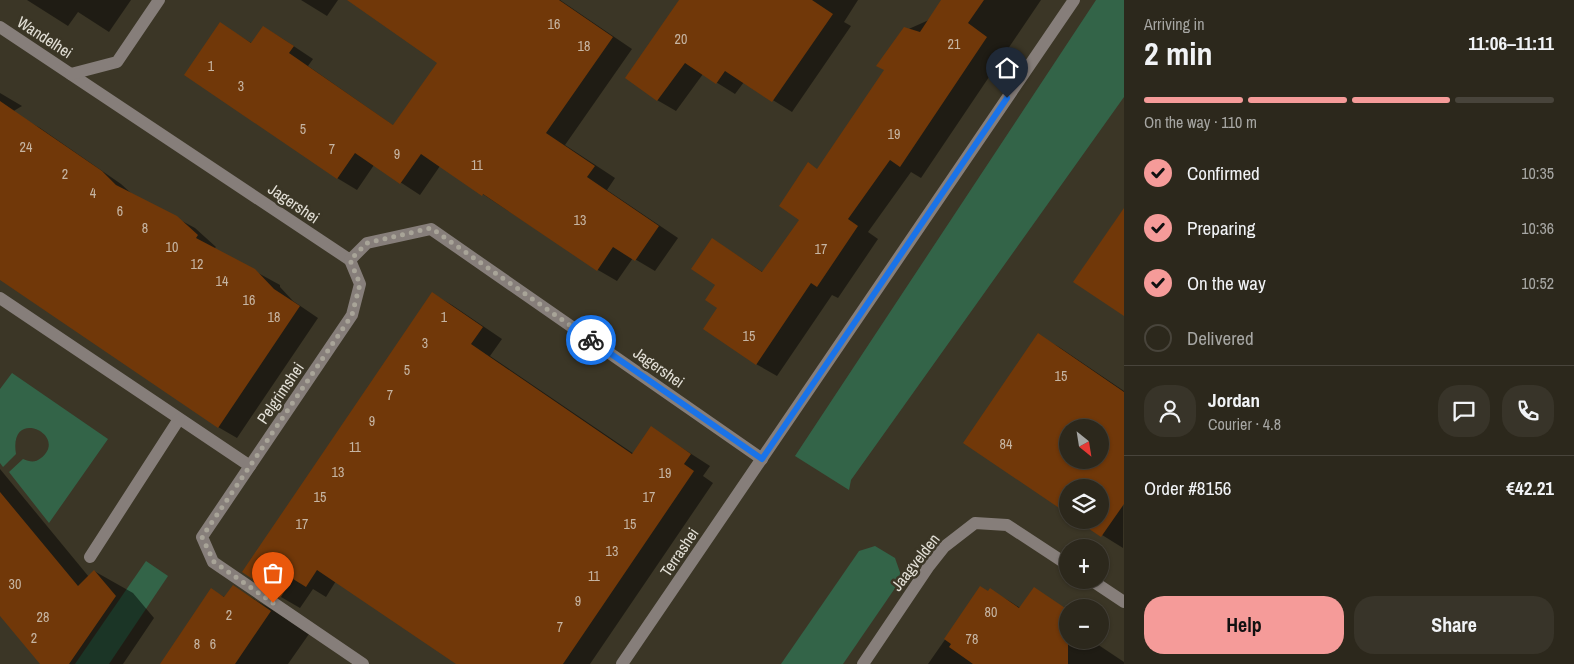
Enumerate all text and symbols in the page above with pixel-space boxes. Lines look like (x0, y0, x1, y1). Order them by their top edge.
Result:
street label: Wandelhei (13, 11, 77, 63)
text: Arriving in (1144, 13, 1205, 35)
house number: 16 (548, 15, 560, 33)
house number: 20 (675, 30, 687, 48)
text: 11:06–11:11 (1468, 30, 1554, 56)
text: 2 min (1144, 32, 1213, 75)
house number: 21 (948, 35, 961, 53)
house number: 18 (578, 37, 590, 55)
pin (986, 47, 1028, 98)
icon: home (993, 54, 1021, 82)
house number: 1 (208, 57, 215, 75)
house number: 3 (238, 77, 244, 95)
text: On the way · 110 m (1144, 111, 1257, 133)
house number: 5 (300, 120, 306, 138)
house number: 19 (888, 125, 900, 143)
house number: 24 (20, 138, 33, 156)
house number: 7 (329, 140, 335, 158)
house number: 9 (394, 145, 400, 163)
house number: 11 (471, 156, 484, 174)
icon: check (1144, 159, 1172, 187)
text: Confirmed (1187, 160, 1260, 186)
text: 10:35 (1521, 162, 1554, 184)
house number: 2 (62, 165, 68, 183)
street label: Jagershei (264, 178, 324, 228)
house number: 4 (90, 184, 97, 202)
house number: 6 (117, 202, 123, 220)
house number: 13 (574, 211, 586, 229)
icon: check (1144, 214, 1172, 242)
text: Preparing (1187, 215, 1255, 241)
text: 10:36 (1521, 217, 1554, 239)
house number: 8 (142, 219, 148, 237)
house number: 10 (166, 238, 178, 256)
house number: 17 (815, 240, 827, 258)
house number: 12 (191, 255, 203, 273)
icon: check (1144, 269, 1172, 297)
text: On the way (1187, 270, 1266, 296)
house number: 14 (216, 272, 229, 290)
text: 10:52 (1521, 272, 1554, 294)
house number: 16 (243, 291, 255, 309)
house number: 18 (268, 308, 280, 326)
house number: 1 (441, 308, 448, 326)
courier (566, 315, 616, 365)
text: Delivered (1187, 325, 1254, 351)
icon: bike (577, 326, 605, 354)
house number: 15 (743, 327, 755, 345)
house number: 3 (422, 334, 428, 352)
street label: Jagershei (629, 341, 689, 393)
street label: Pelgrimshei (251, 358, 309, 428)
house number: 5 (404, 361, 410, 379)
house number: 15 (1055, 367, 1067, 385)
button: person (1144, 385, 1196, 437)
button: chat (1438, 385, 1490, 437)
button: phone (1502, 385, 1554, 437)
house number: 7 (387, 386, 393, 404)
text: Jordan (1208, 387, 1260, 413)
house number: 9 (369, 412, 375, 430)
text: Courier · 4.8 (1208, 413, 1281, 435)
north arrow (1059, 419, 1109, 469)
map controls (1059, 419, 1109, 649)
house number: 84 (1000, 435, 1013, 453)
house number: 11 (349, 438, 362, 456)
house number: 13 (332, 463, 344, 481)
house number: 19 (659, 464, 671, 482)
text: Order #8156 (1144, 475, 1231, 501)
text: €42.21 (1506, 475, 1554, 501)
button: layers (1059, 479, 1109, 529)
house number: 15 (314, 488, 326, 506)
house number: 17 (643, 488, 655, 506)
house number: 17 (296, 515, 308, 533)
house number: 15 (624, 515, 636, 533)
street label: Terrashei (655, 523, 703, 581)
street label: Jaagvelden (886, 529, 944, 595)
button: + (1059, 539, 1109, 589)
house number: 13 (606, 542, 618, 560)
pin (252, 552, 294, 603)
icon: bag (259, 559, 287, 587)
house number: 11 (588, 567, 601, 585)
house number: 30 (9, 575, 21, 593)
house number: 9 (575, 592, 581, 610)
button: Help (1144, 596, 1344, 654)
button: Share (1354, 596, 1554, 654)
button: − (1059, 599, 1109, 649)
house number: 80 (985, 603, 997, 621)
house number: 2 (226, 606, 232, 624)
house number: 28 (37, 608, 49, 626)
house number: 7 (557, 618, 563, 636)
house number: 2 (31, 629, 37, 647)
house number: 78 (966, 630, 978, 648)
house number: 8 (194, 635, 200, 653)
house number: 6 (210, 635, 216, 653)

